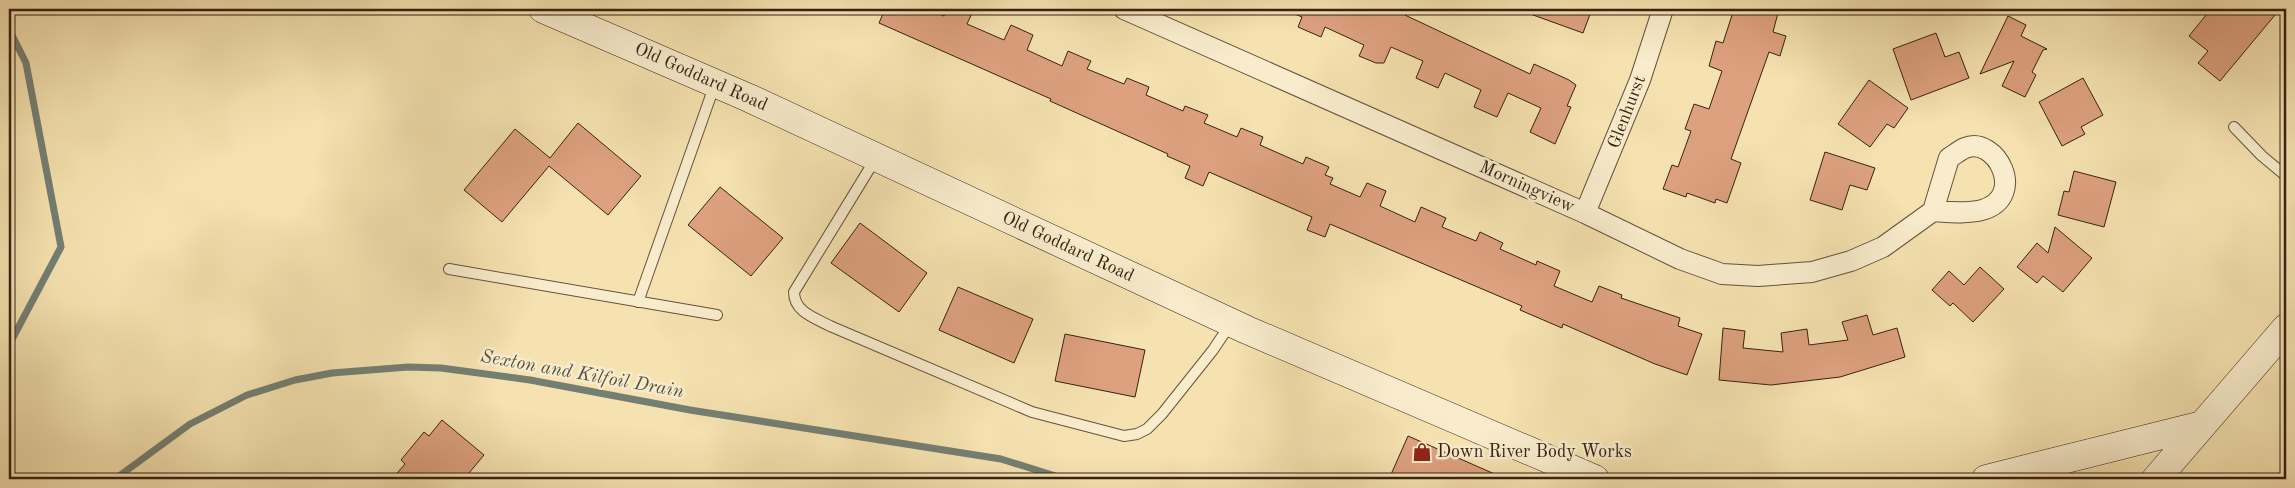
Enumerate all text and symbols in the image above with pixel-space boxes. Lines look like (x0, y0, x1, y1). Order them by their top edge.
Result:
street label: Old Goddard Road (632, 40, 770, 114)
street label: Glenhurst (1605, 73, 1649, 151)
street label: Morningview (1477, 158, 1577, 216)
street label: Old Goddard Road (999, 209, 1137, 285)
water label: Sexton and Kilfoil Drain (479, 348, 685, 402)
shop icon: Down River Body Works (1411, 441, 1433, 463)
place label: Down River Body Works (1437, 443, 1632, 461)

